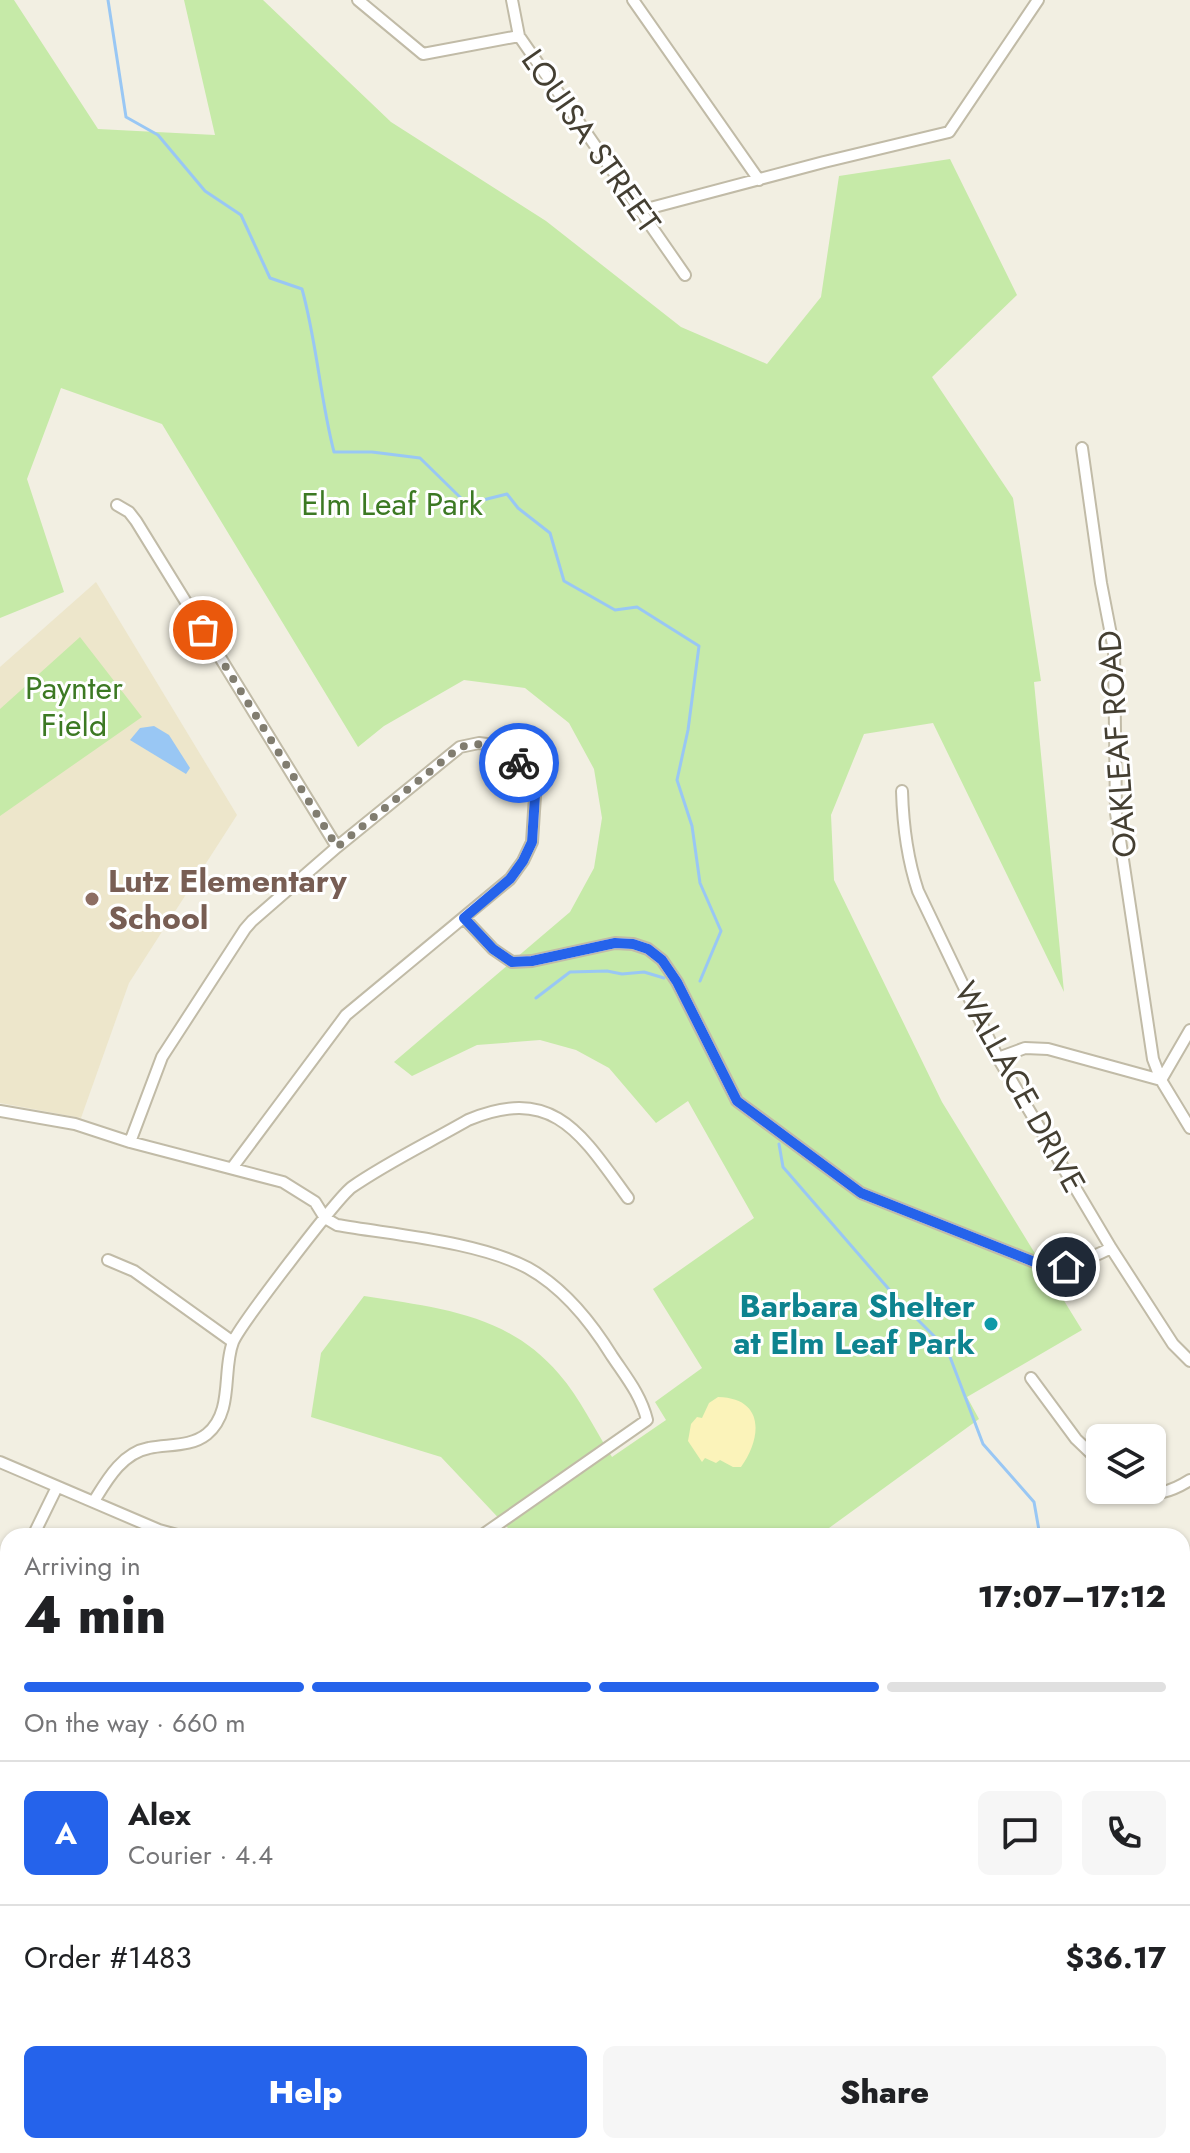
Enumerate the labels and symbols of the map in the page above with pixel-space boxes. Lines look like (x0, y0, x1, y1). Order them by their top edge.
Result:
street label: LOUISA STREET (510, 40, 672, 242)
park label: Elm Leaf Park (301, 481, 484, 527)
pin (169, 596, 237, 664)
street label: OAKLEAF ROAD (1086, 629, 1148, 859)
park label: Paynter Field (25, 665, 123, 748)
courier (479, 723, 559, 803)
place label: Lutz Elementary School (108, 858, 347, 941)
marker: Lutz Elementary School (83, 890, 101, 908)
street label: WALLACE DRIVE (943, 973, 1097, 1201)
pin (1032, 1233, 1100, 1301)
place label: Barbara Shelter at Elm Leaf Park (733, 1283, 976, 1366)
marker: Barbara Shelter at Elm Leaf Park (982, 1315, 1000, 1333)

